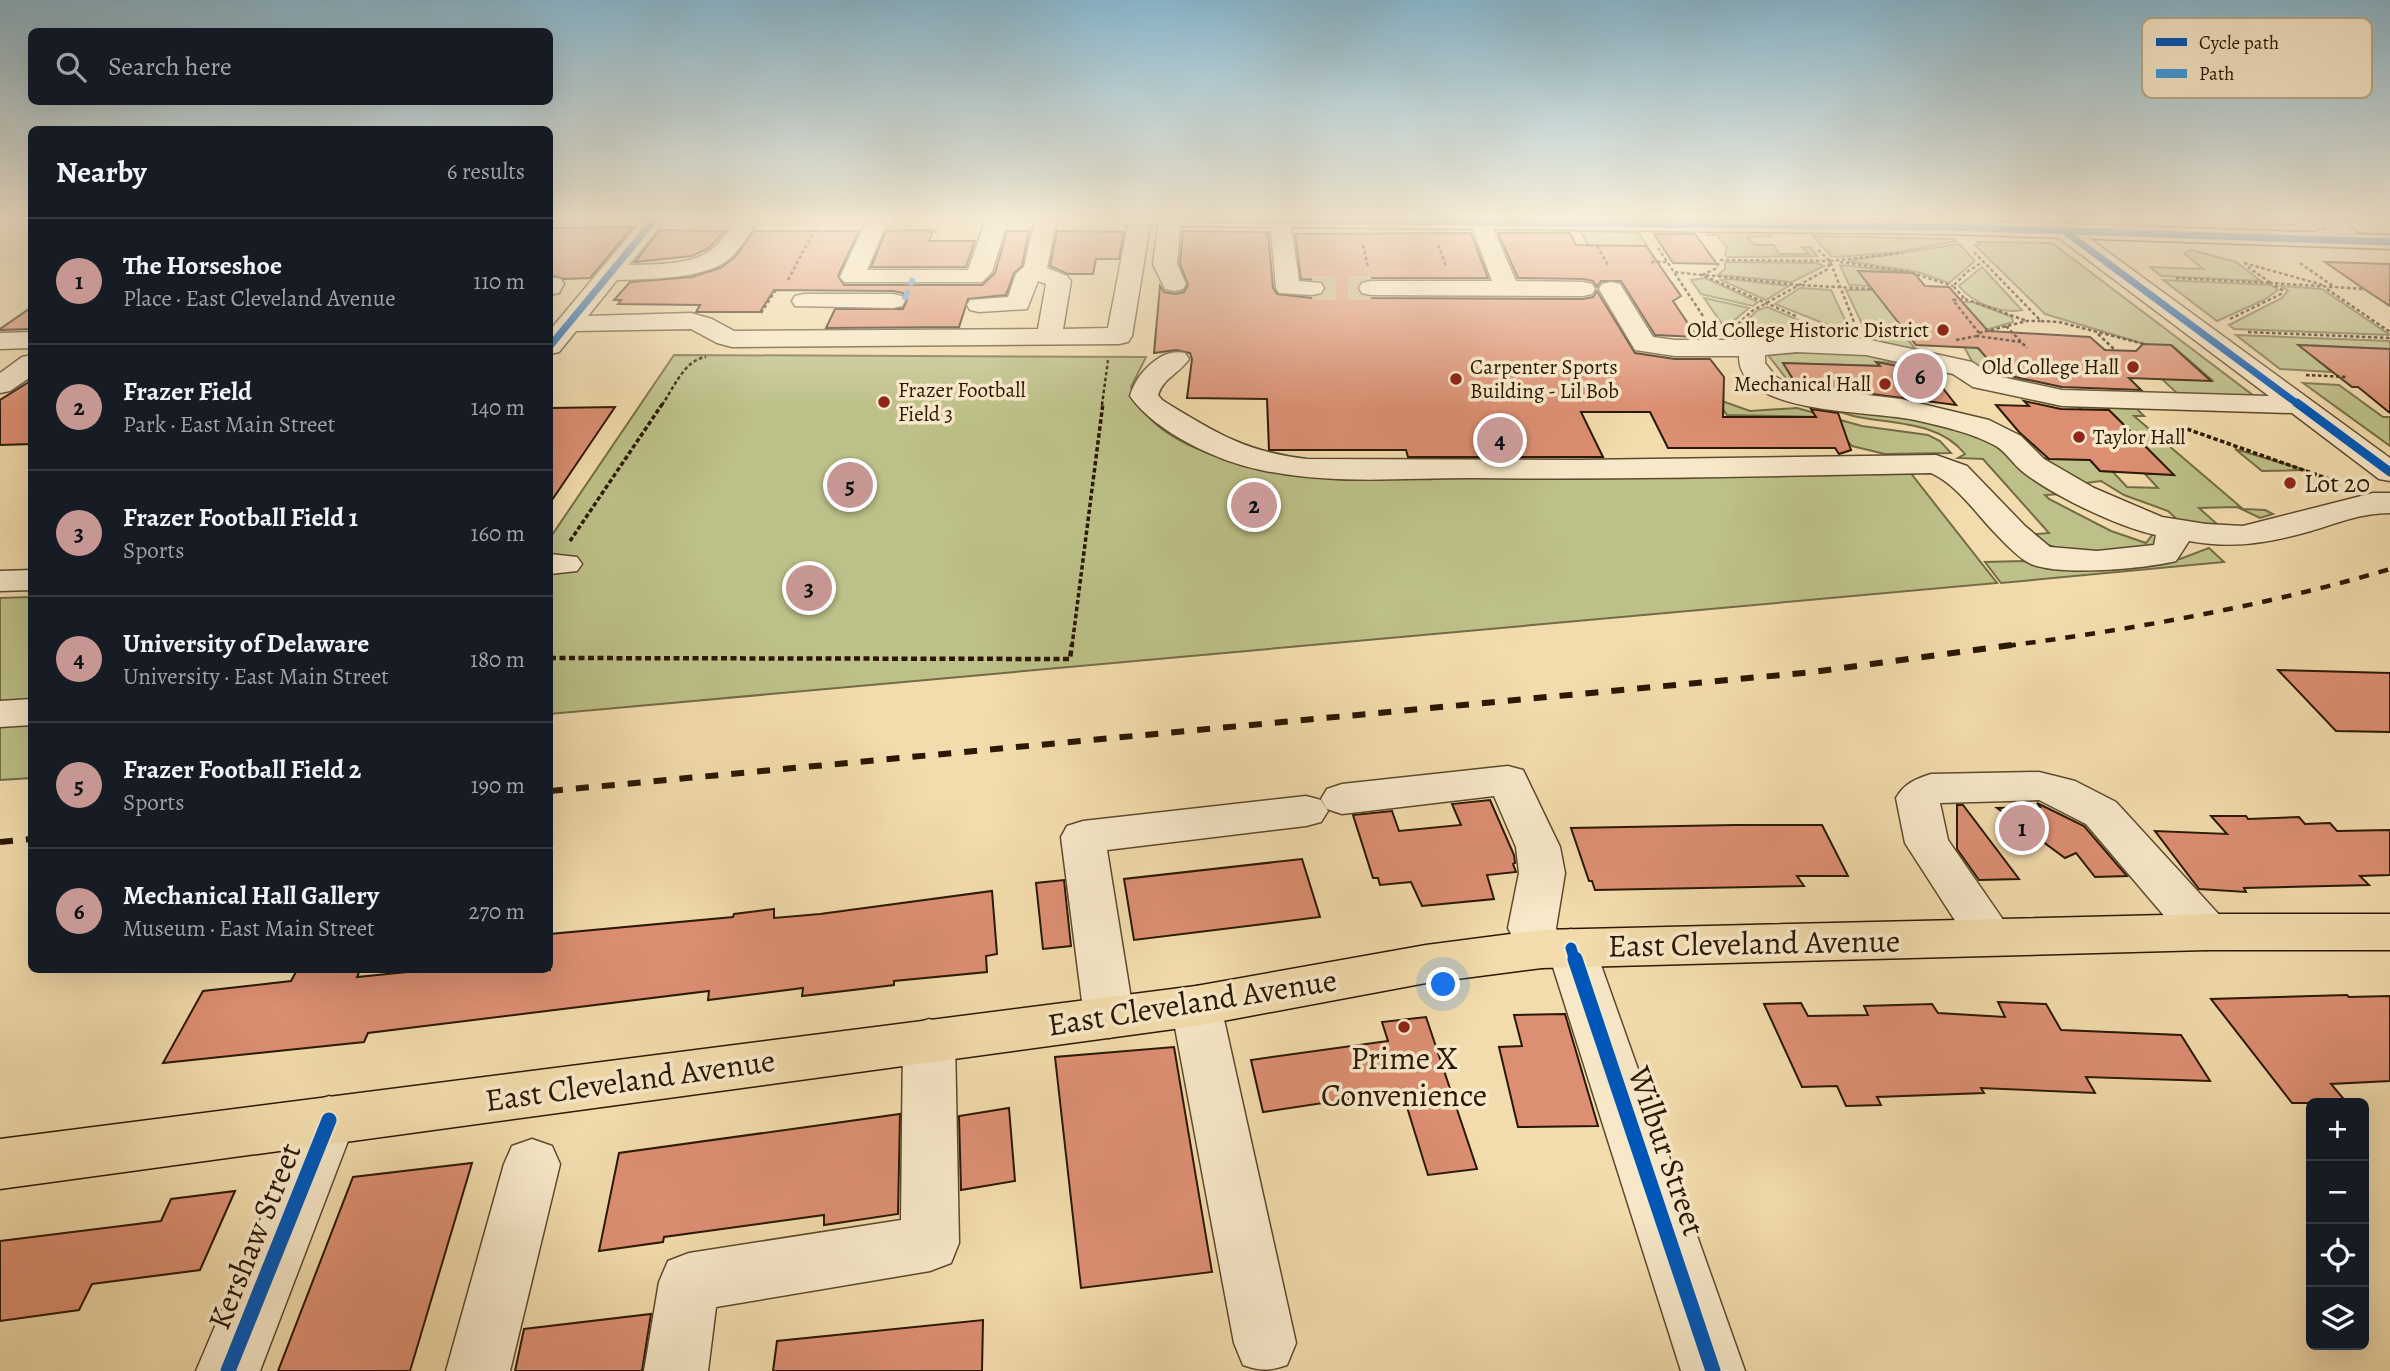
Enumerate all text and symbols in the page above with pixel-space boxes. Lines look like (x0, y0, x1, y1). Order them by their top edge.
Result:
legend (2142, 18, 2372, 98)
search box (28, 28, 553, 105)
text: Cycle path (2199, 30, 2279, 56)
icon: search (52, 48, 90, 86)
text: Search here (108, 49, 232, 84)
text: Path (2199, 61, 2234, 87)
text: Nearby (56, 152, 147, 192)
text: 6 results (447, 156, 525, 187)
text: The Horseshoe (123, 248, 282, 283)
text: 1 (75, 266, 83, 297)
text: 110 m (473, 266, 525, 297)
text: Place · East Cleveland Avenue (123, 283, 395, 314)
place label: Old College Historic District (1687, 316, 1929, 344)
marker: Old College Historic District (1935, 322, 1951, 338)
pin: 6 (1897, 350, 1943, 402)
place label: Carpenter Sports Building - Lil Bob (1470, 353, 1619, 405)
place label: Old College Hall (1982, 353, 2119, 381)
marker: Old College Hall (2125, 359, 2141, 375)
place label: Mechanical Hall (1734, 370, 1871, 398)
marker: Carpenter Sports Building - Lil Bob (1448, 371, 1464, 387)
text: Frazer Field (123, 374, 252, 409)
place label: Frazer Football Field 3 (898, 376, 1026, 428)
marker: Mechanical Hall (1877, 376, 1893, 392)
text: 2 (73, 392, 85, 423)
text: 140 m (471, 392, 525, 423)
marker: Frazer Football Field 3 (876, 394, 892, 410)
text: Park · East Main Street (123, 409, 335, 440)
pin: 4 (1477, 414, 1523, 466)
place label: Taylor Hall (2093, 423, 2185, 451)
marker: Taylor Hall (2071, 429, 2087, 445)
pin: 5 (827, 459, 873, 511)
place label: Lot 20 (2304, 466, 2370, 501)
marker: Lot 20 (2282, 475, 2298, 491)
pin: 2 (1231, 479, 1277, 531)
text: Frazer Football Field 1 (123, 500, 358, 535)
text: 3 (74, 518, 84, 549)
text: 160 m (471, 518, 525, 549)
text: Sports (123, 535, 184, 566)
pin: 3 (786, 562, 832, 614)
text: University of Delaware (123, 626, 369, 661)
text: 4 (74, 644, 84, 675)
text: 180 m (470, 644, 525, 675)
text: University · East Main Street (123, 661, 389, 692)
text: Frazer Football Field 2 (123, 752, 361, 787)
text: 5 (74, 770, 84, 801)
text: 190 m (471, 770, 525, 801)
text: Sports (123, 787, 184, 818)
pin: 1 (1999, 802, 2045, 854)
text: Mechanical Hall Gallery (123, 878, 379, 913)
text: 6 (74, 896, 84, 927)
text: 270 m (468, 896, 525, 927)
text: Museum · East Main Street (123, 913, 375, 944)
street label: East Cleveland Avenue (1608, 918, 1900, 968)
street label: East Cleveland Avenue (1044, 957, 1340, 1047)
your location (1426, 967, 1460, 1001)
marker: Prime X Convenience (1396, 1019, 1412, 1035)
place label: Prime X Convenience (1321, 1036, 1487, 1117)
street label: East Cleveland Avenue (482, 1038, 778, 1122)
street label: Wilbur Street (1617, 1060, 1716, 1241)
map controls (2306, 1098, 2369, 1350)
button: + (2306, 1098, 2369, 1161)
street label: Kershaw Street (197, 1136, 311, 1336)
button: − (2306, 1161, 2369, 1224)
button: locate (2306, 1224, 2369, 1287)
button: layers (2306, 1287, 2369, 1350)

